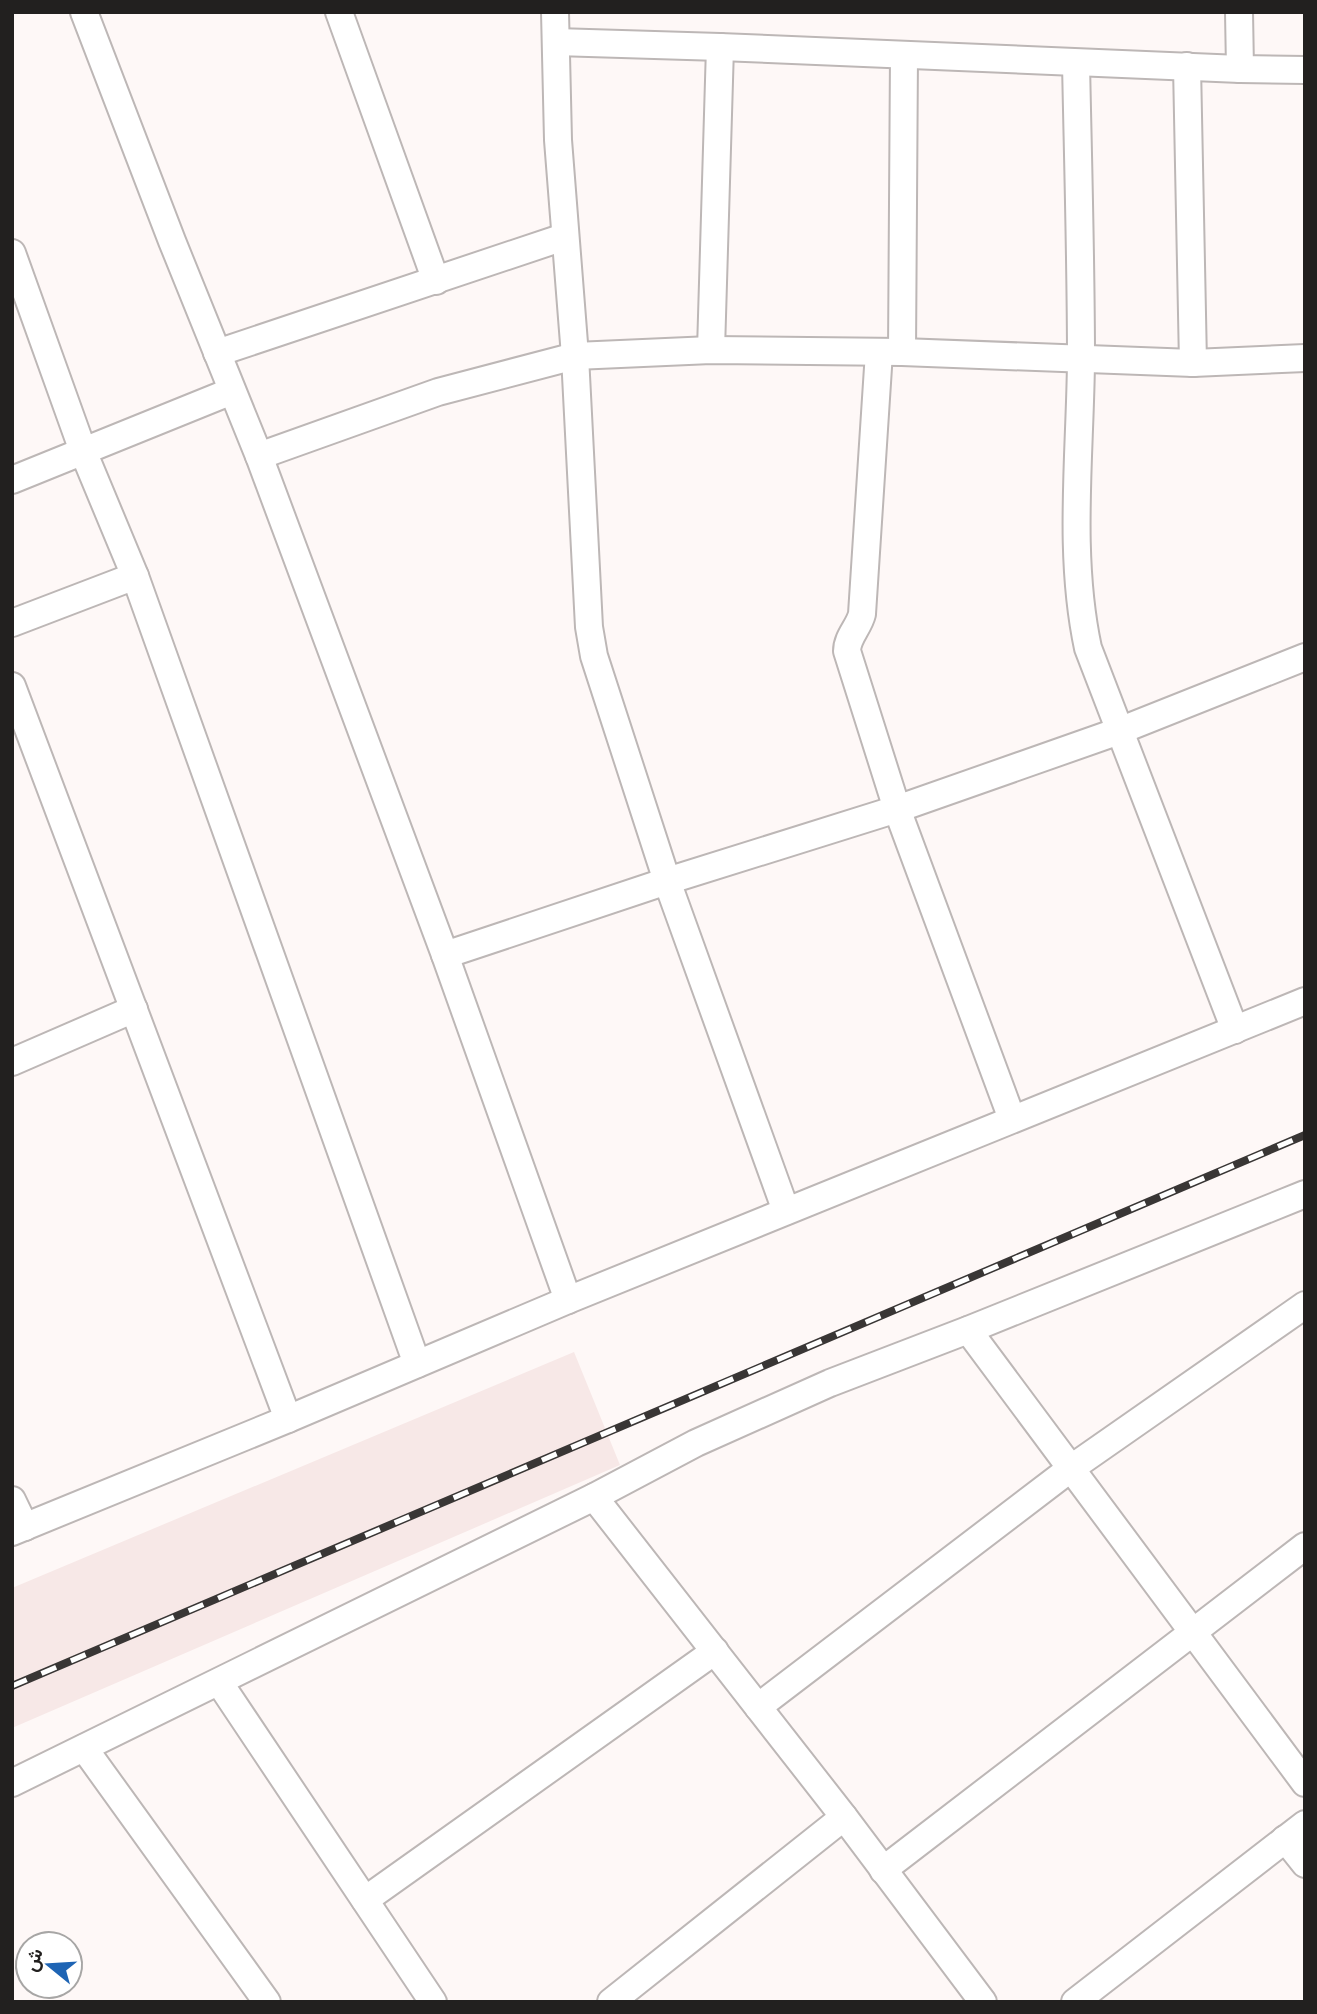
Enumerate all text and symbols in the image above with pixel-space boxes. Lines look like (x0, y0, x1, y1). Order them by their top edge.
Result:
north arrow (14, 1930, 84, 2000)
text: ش (18, 1945, 48, 1974)

